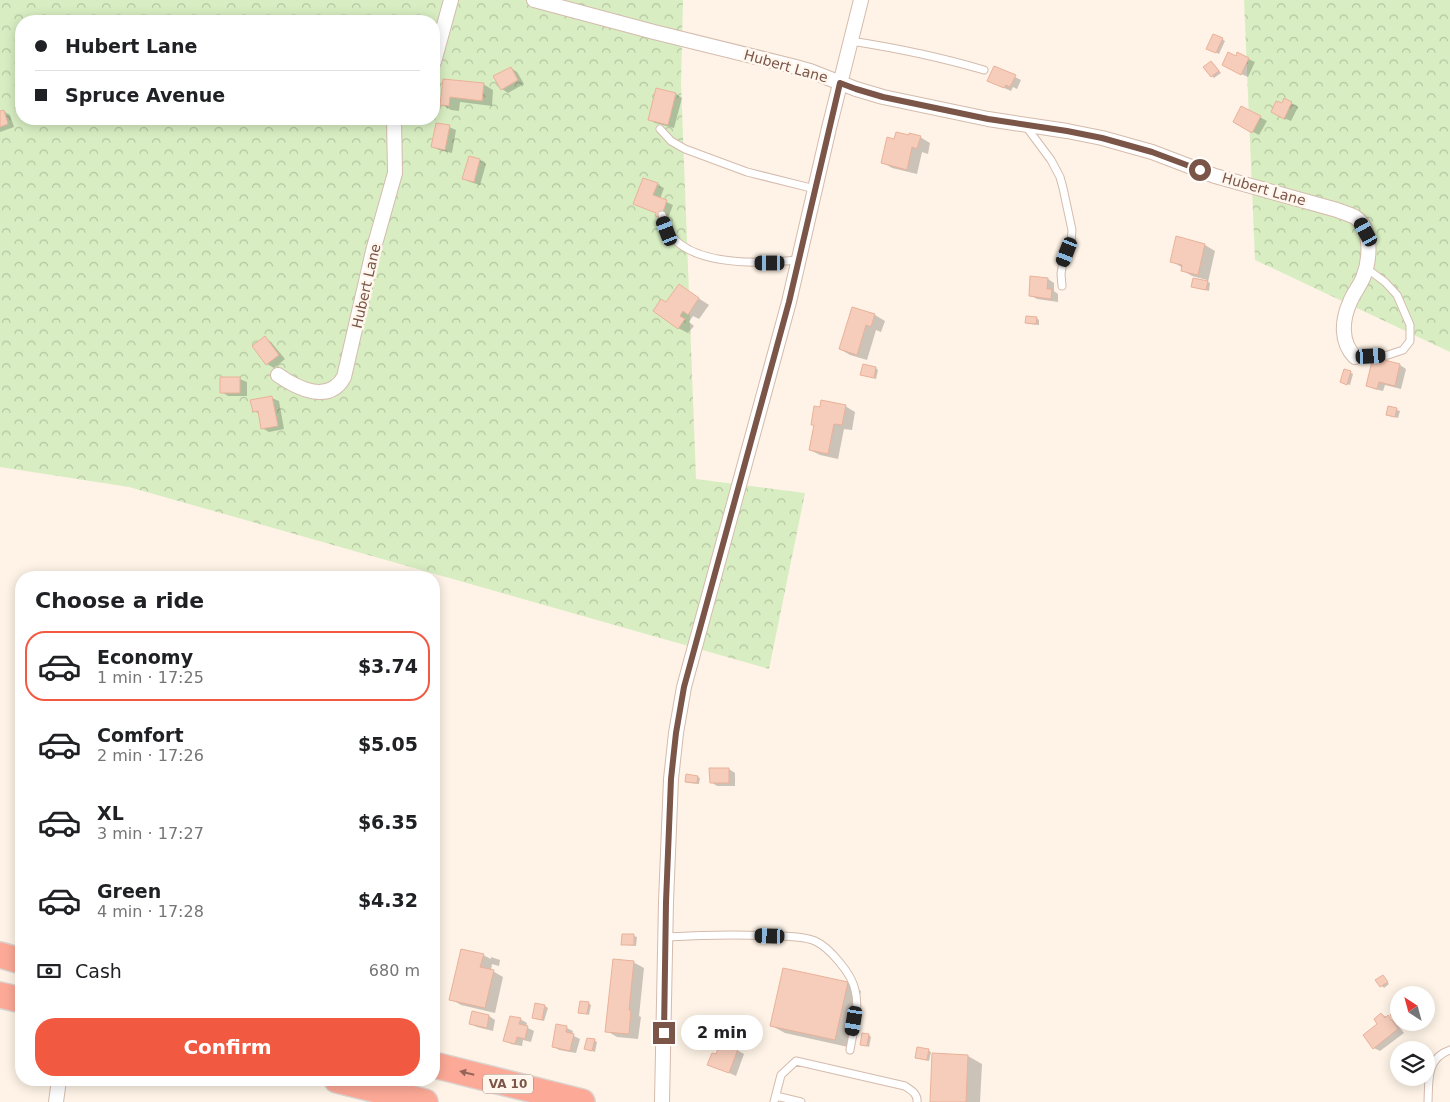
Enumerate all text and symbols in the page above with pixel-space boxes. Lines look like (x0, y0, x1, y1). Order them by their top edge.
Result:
text: Hubert Lane (65, 35, 197, 57)
street label: Hubert Lane (742, 46, 830, 86)
text: Spruce Avenue (65, 84, 225, 106)
route start (1189, 159, 1211, 181)
street label: Hubert Lane (1220, 169, 1308, 209)
car (654, 214, 679, 248)
car (1352, 215, 1379, 249)
car (1054, 235, 1079, 269)
street label: Hubert Lane (348, 242, 384, 330)
car (755, 256, 785, 271)
car (1355, 348, 1386, 364)
text: Choose a ride (35, 588, 204, 613)
icon: car (37, 644, 82, 689)
text: Economy (97, 646, 193, 668)
text: $3.74 (358, 655, 418, 677)
text: 1 min · 17:25 (97, 668, 204, 687)
icon: car (37, 722, 82, 767)
text: Comfort (97, 724, 184, 746)
text: $5.05 (358, 733, 418, 755)
text: 2 min · 17:26 (97, 746, 204, 765)
icon: car (37, 800, 82, 845)
text: XL (97, 802, 124, 824)
text: $6.35 (358, 811, 418, 833)
text: 3 min · 17:27 (97, 824, 204, 843)
icon: car (37, 878, 82, 923)
text: Green (97, 880, 161, 902)
text: $4.32 (358, 889, 418, 911)
text: 4 min · 17:28 (97, 902, 204, 921)
car (754, 928, 785, 944)
icon: cash (35, 957, 63, 985)
text: Cash (75, 960, 122, 982)
text: 680 m (369, 961, 420, 980)
north arrow (1390, 986, 1435, 1031)
map controls (1390, 986, 1435, 1086)
car (844, 1005, 863, 1037)
callout: 2 min (682, 1016, 764, 1050)
button: Confirm (35, 1018, 420, 1076)
route end (653, 1022, 675, 1044)
text: 2 min (697, 1023, 747, 1042)
button: layers (1390, 1041, 1435, 1086)
one-way arrow (459, 1069, 475, 1077)
road number: VA 10 (483, 1074, 533, 1094)

